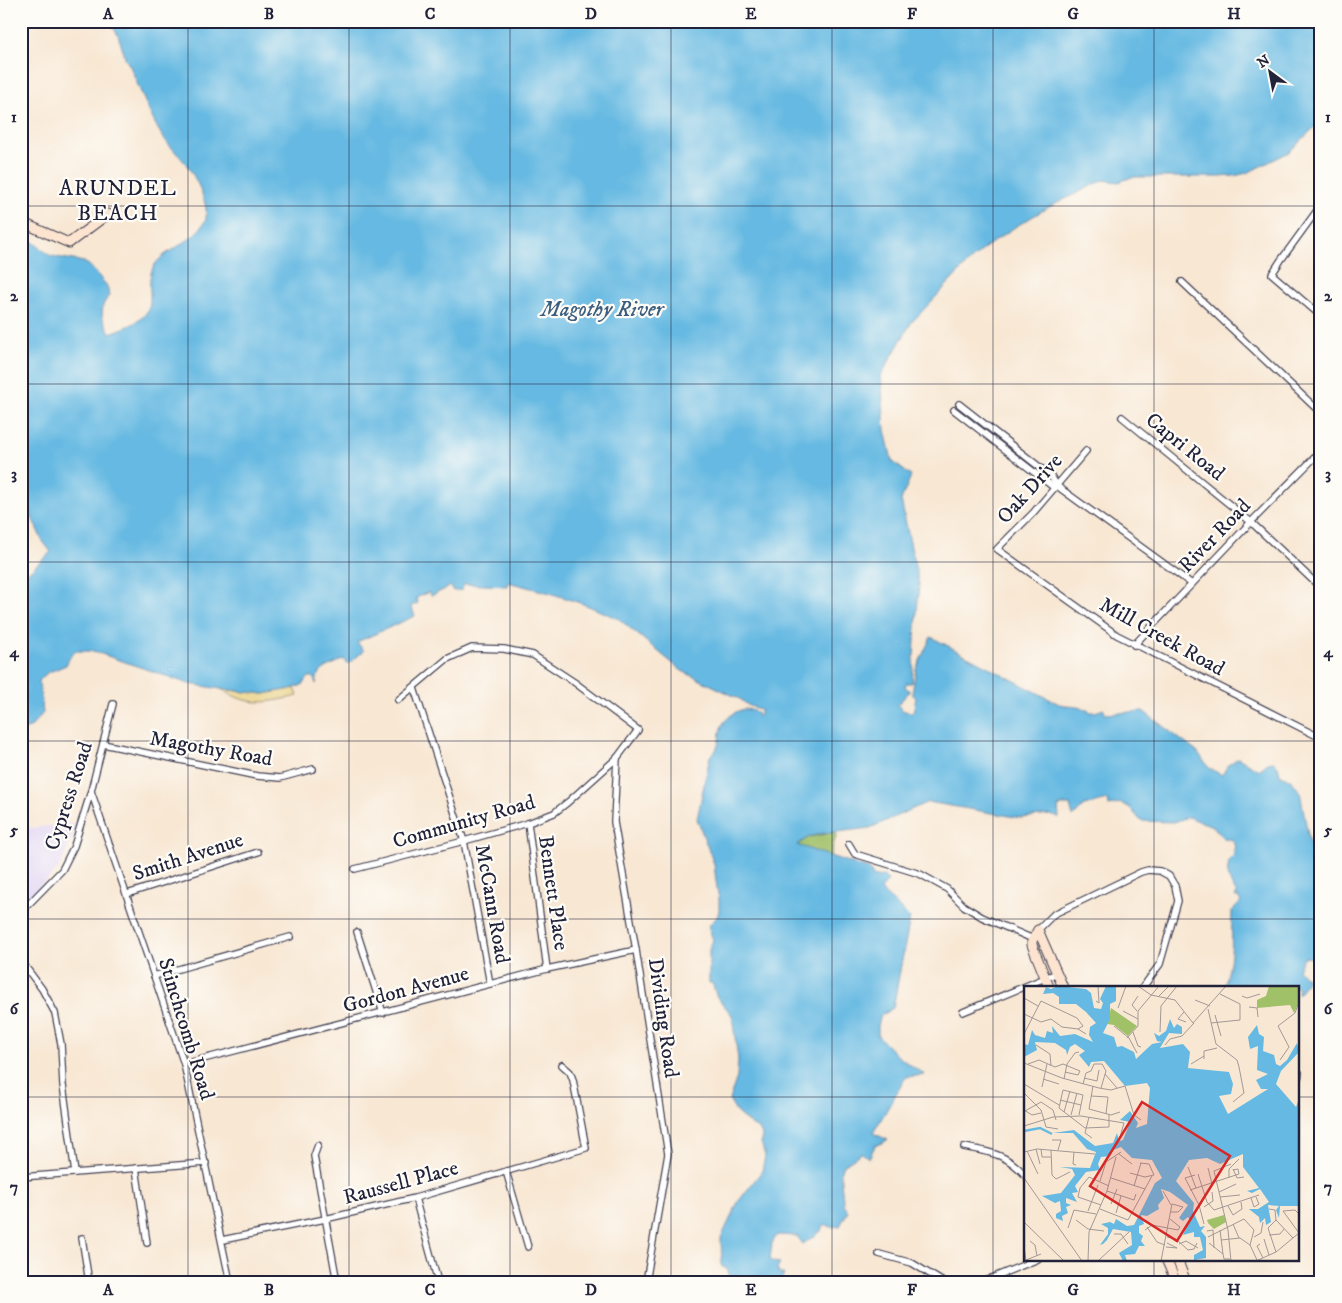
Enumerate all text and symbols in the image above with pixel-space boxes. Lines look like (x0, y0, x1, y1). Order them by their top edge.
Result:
text: A (102, 4, 114, 24)
text: B (264, 4, 274, 24)
text: C (425, 4, 435, 24)
text: D (585, 4, 597, 24)
text: E (745, 4, 757, 24)
text: F (907, 4, 917, 24)
text: G (1067, 4, 1079, 24)
text: H (1227, 4, 1241, 24)
north arrow (1244, 48, 1294, 98)
text: N (1254, 51, 1274, 73)
text: 1 (11, 107, 17, 127)
text: 1 (1325, 107, 1331, 127)
district label: ARUNDEL BEACH (59, 175, 177, 227)
text: 2 (10, 286, 19, 306)
text: 2 (1324, 286, 1333, 306)
water label: Magothy River (539, 296, 665, 323)
street label: Capri Road (1140, 407, 1230, 487)
street label: Oak Drive (992, 448, 1068, 529)
text: 3 (11, 464, 17, 484)
text: 3 (1325, 464, 1331, 484)
street label: River Road (1173, 493, 1257, 579)
street label: Mill Creek Road (1095, 592, 1230, 682)
text: 4 (8, 642, 19, 662)
text: 4 (1322, 642, 1333, 662)
street label: Magothy Road (148, 725, 275, 773)
street label: Cypress Road (39, 738, 99, 854)
street label: Community Road (390, 789, 539, 855)
text: 5 (9, 820, 18, 840)
text: 5 (1323, 820, 1332, 840)
street label: Smith Avenue (129, 827, 247, 887)
street label: Bennett Place (532, 834, 574, 952)
street label: McCann Road (469, 842, 515, 966)
street label: Stinchcomb Road (152, 955, 220, 1104)
street label: Dividing Road (642, 956, 684, 1080)
street label: Gordon Avenue (340, 961, 472, 1019)
inset map (1024, 986, 1300, 1260)
text: 6 (10, 999, 20, 1019)
text: 6 (1324, 999, 1334, 1019)
street label: Raussell Place (341, 1155, 462, 1211)
text: 7 (10, 1177, 18, 1197)
text: 7 (1324, 1177, 1332, 1197)
text: A (102, 1280, 114, 1300)
text: B (264, 1280, 274, 1300)
text: C (425, 1280, 435, 1300)
text: D (585, 1280, 597, 1300)
text: E (745, 1280, 757, 1300)
text: F (907, 1280, 917, 1300)
text: G (1067, 1280, 1079, 1300)
text: H (1227, 1280, 1241, 1300)

